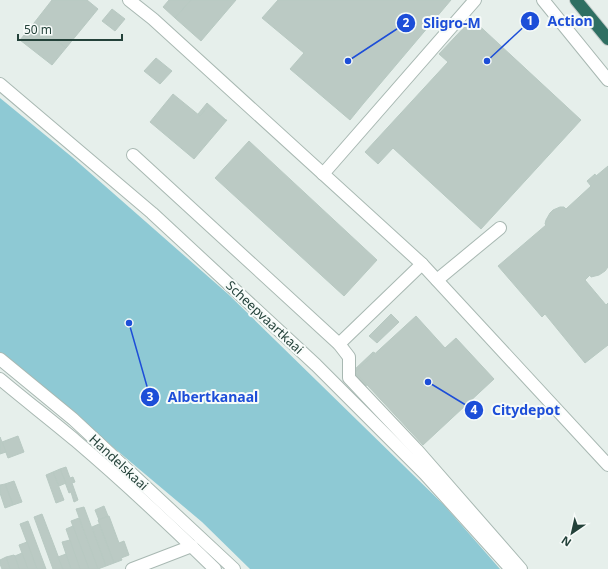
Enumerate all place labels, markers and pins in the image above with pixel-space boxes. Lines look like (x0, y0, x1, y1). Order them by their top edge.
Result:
callout: Action (520, 8, 601, 34)
callout: Sligro-M (396, 10, 489, 36)
callout: Albertkanaal (140, 384, 266, 410)
callout: Citydepot (464, 397, 568, 423)

